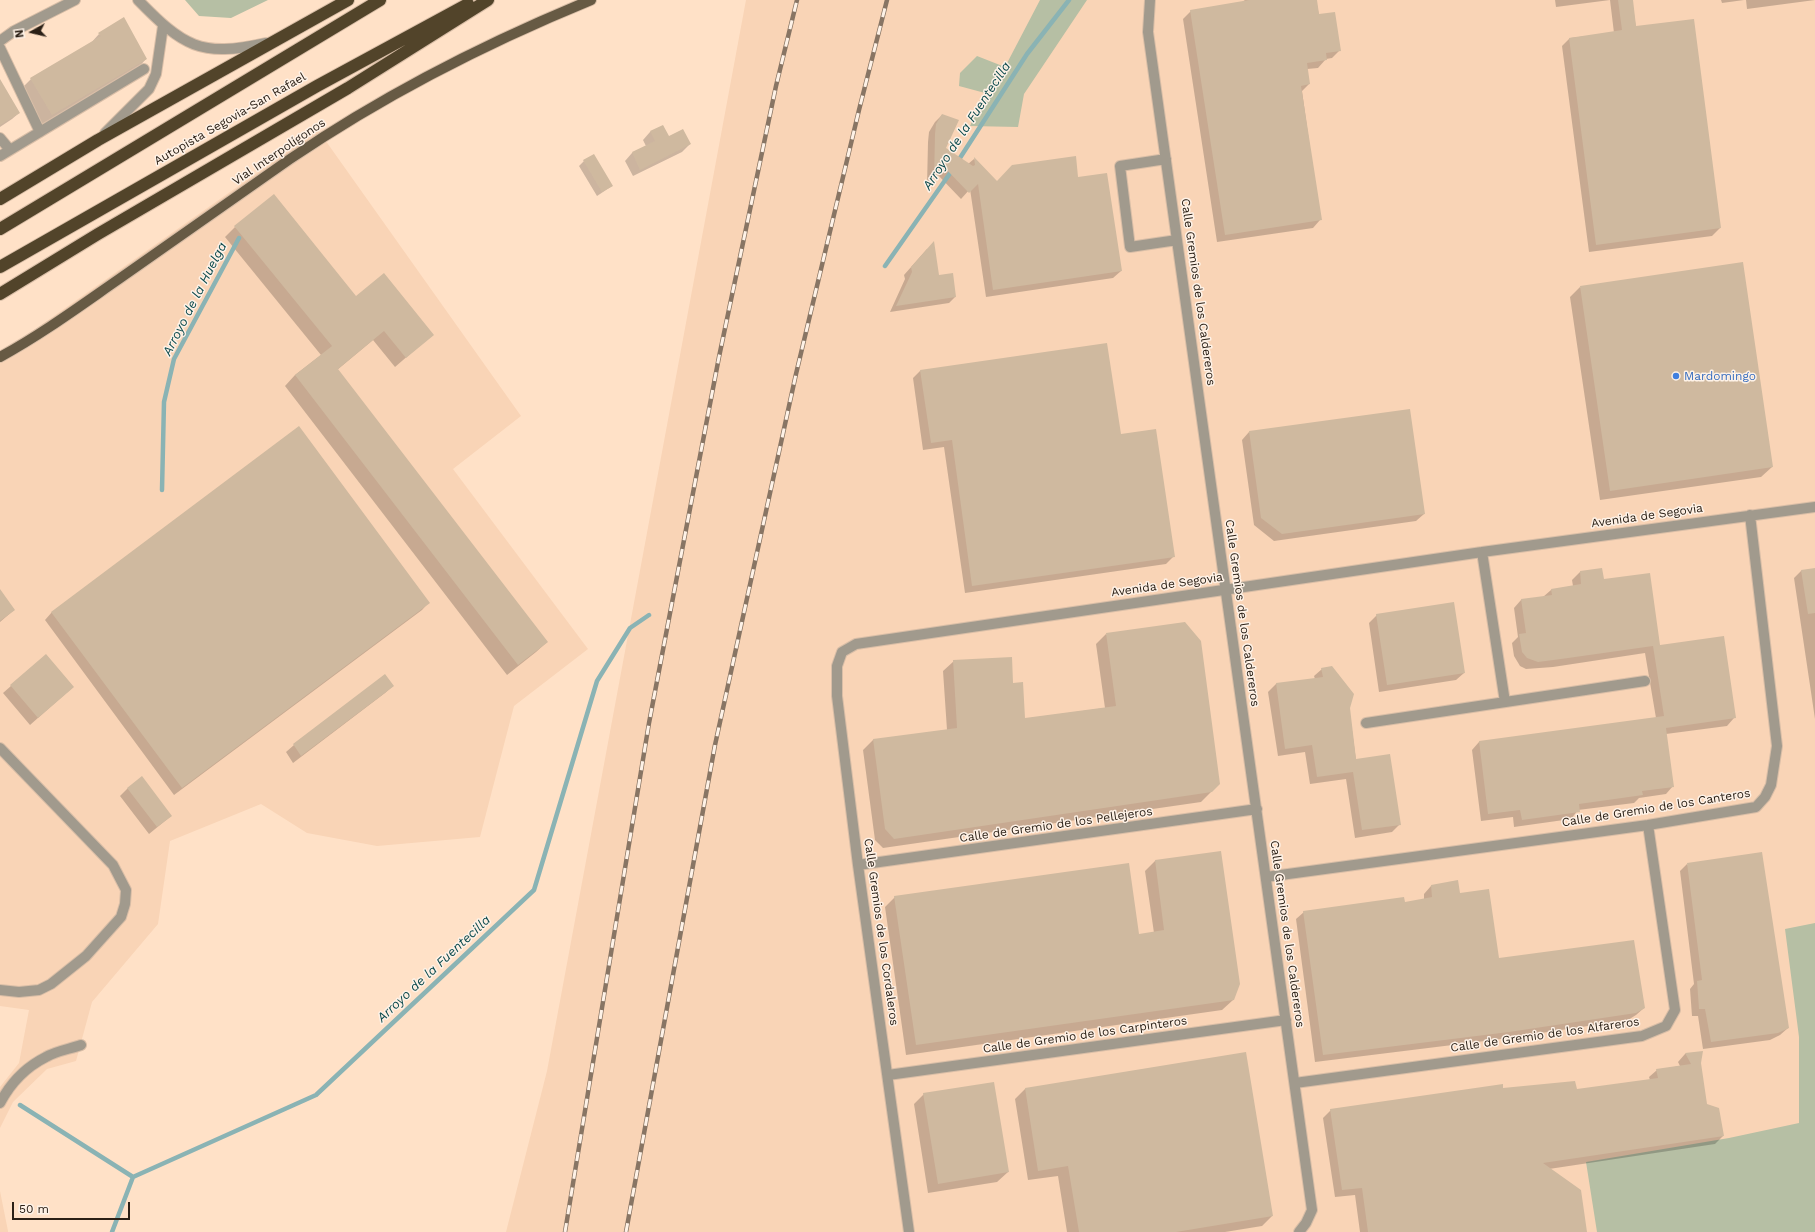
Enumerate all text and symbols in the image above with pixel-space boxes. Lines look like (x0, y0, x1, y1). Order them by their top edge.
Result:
north arrow (12, 12, 52, 52)
text: N (13, 29, 27, 39)
water label: Arroyo de la Fuentecilla (920, 59, 1014, 193)
street label: Autopista Segovia-San Rafael (152, 70, 308, 168)
street label: Vial Interpolígonos (230, 115, 328, 189)
street label: Calle Gremios de los Caldereros (1178, 198, 1218, 386)
water label: Arroyo de la Huelga (160, 240, 230, 358)
place label: Mardomingo (1684, 369, 1756, 383)
marker: Mardomingo (1671, 371, 1681, 381)
street label: Avenida de Segovia (1590, 501, 1704, 531)
street label: Calle Gremios de los Caldereros (1222, 519, 1262, 707)
street label: Avenida de Segovia (1110, 570, 1224, 600)
street label: Calle de Gremio de los Canteros (1561, 786, 1751, 830)
street label: Calle de Gremio de los Pellejeros (959, 804, 1153, 846)
street label: Calle Gremios de los Cordaleros (861, 837, 901, 1027)
street label: Calle Gremios de los Caldereros (1267, 840, 1307, 1028)
water label: Arroyo de la Fuentecilla (374, 912, 494, 1026)
street label: Calle de Gremio de los Carpinteros (982, 1014, 1188, 1056)
street label: Calle de Gremio de los Alfareros (1450, 1015, 1640, 1055)
scale bar (14, 1194, 132, 1220)
text: 50 m (19, 1202, 49, 1216)

